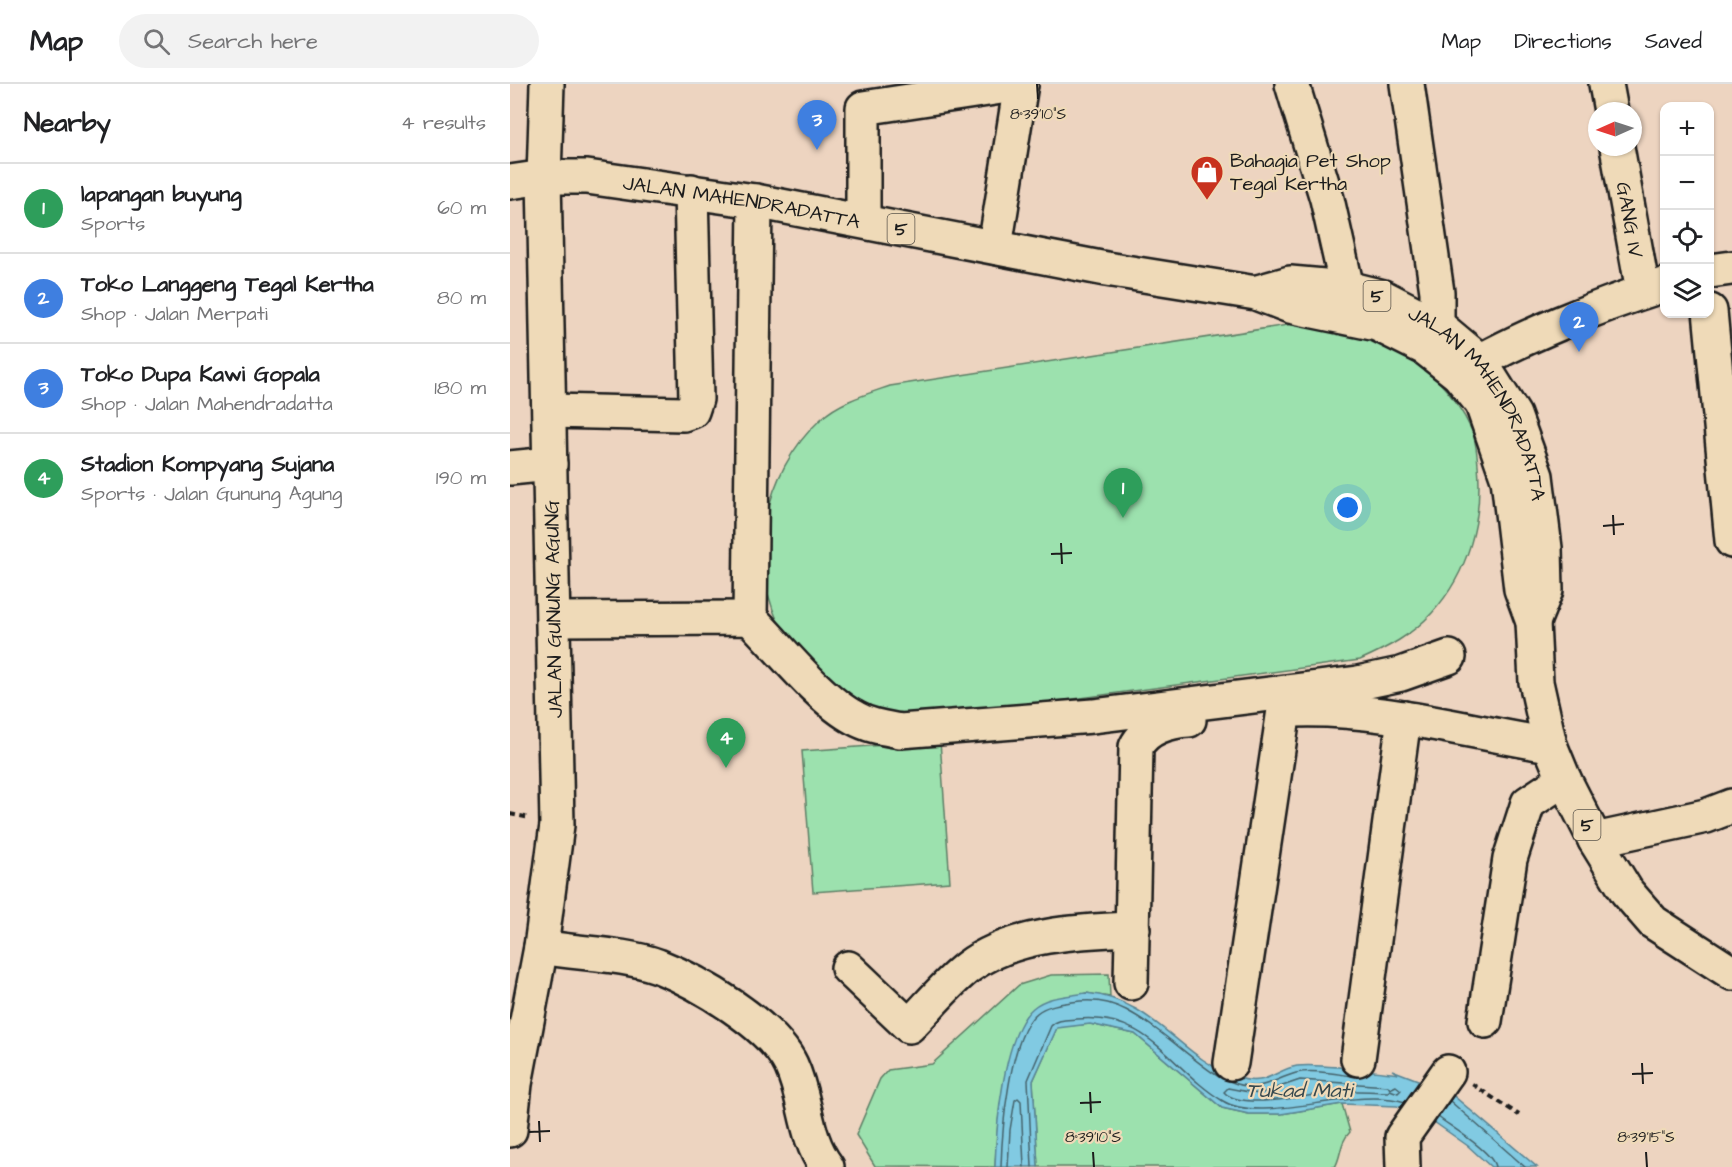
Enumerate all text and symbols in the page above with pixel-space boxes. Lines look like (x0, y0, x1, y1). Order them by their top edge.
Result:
search box (119, 14, 539, 68)
text: Map (30, 22, 83, 61)
icon: search (140, 25, 173, 58)
text: Search here (188, 26, 318, 57)
text: Map (1441, 27, 1481, 56)
text: Directions (1514, 27, 1612, 56)
text: Saved (1645, 27, 1702, 56)
pin: 3 (798, 100, 836, 150)
north arrow (1588, 102, 1642, 156)
map controls (1660, 102, 1714, 318)
button: + (1660, 102, 1714, 156)
text: 8°39'10"S (1010, 104, 1066, 125)
text: Nearby (24, 105, 111, 141)
text: 4 results (401, 109, 486, 137)
place label: Bahagia Pet Shop Tegal Kertha (1230, 147, 1391, 199)
shop icon: Bahagia Pet Shop Tegal Kertha (1189, 154, 1225, 201)
button: − (1660, 156, 1714, 210)
street label: JALAN MAHENDRADATTA (621, 169, 863, 236)
text: lapangan buyung (81, 179, 242, 210)
street label: GANG IV (1609, 180, 1650, 261)
text: 1 (42, 194, 45, 222)
text: 60 m (437, 194, 486, 222)
text: Sports (81, 210, 145, 238)
button: locate (1660, 210, 1714, 264)
road number: 5 (888, 214, 914, 244)
button: layers (1660, 264, 1714, 318)
text: Toko Langgeng Tegal Kertha (81, 269, 374, 300)
road number: 5 (1364, 281, 1390, 311)
text: 2 (38, 284, 49, 312)
text: 80 m (437, 284, 486, 312)
street label: JALAN MAHENDRADATTA (1403, 299, 1552, 503)
text: Shop · Jalan Merpati (81, 300, 268, 328)
pin: 2 (1560, 302, 1598, 352)
text: Toko Dupa Kawi Gopala (81, 359, 320, 390)
text: 3 (38, 374, 49, 402)
text: 180 m (434, 374, 486, 402)
text: Shop · Jalan Mahendradatta (81, 390, 333, 418)
text: Stadion Kompyang Sujana (81, 449, 334, 480)
text: 4 (37, 464, 50, 492)
text: 190 m (436, 464, 486, 492)
pin: 1 (1104, 468, 1142, 518)
text: Sports · Jalan Gunung Agung (81, 480, 342, 508)
your location (1333, 493, 1362, 522)
street label: JALAN GUNUNG AGUNG (538, 500, 570, 718)
pin: 4 (706, 718, 746, 768)
road number: 5 (1574, 810, 1600, 840)
water label: Tukad Mati (1246, 1076, 1355, 1105)
text: 8°39'10"S (1065, 1127, 1121, 1148)
text: 8°39'15"S (1617, 1127, 1675, 1148)

